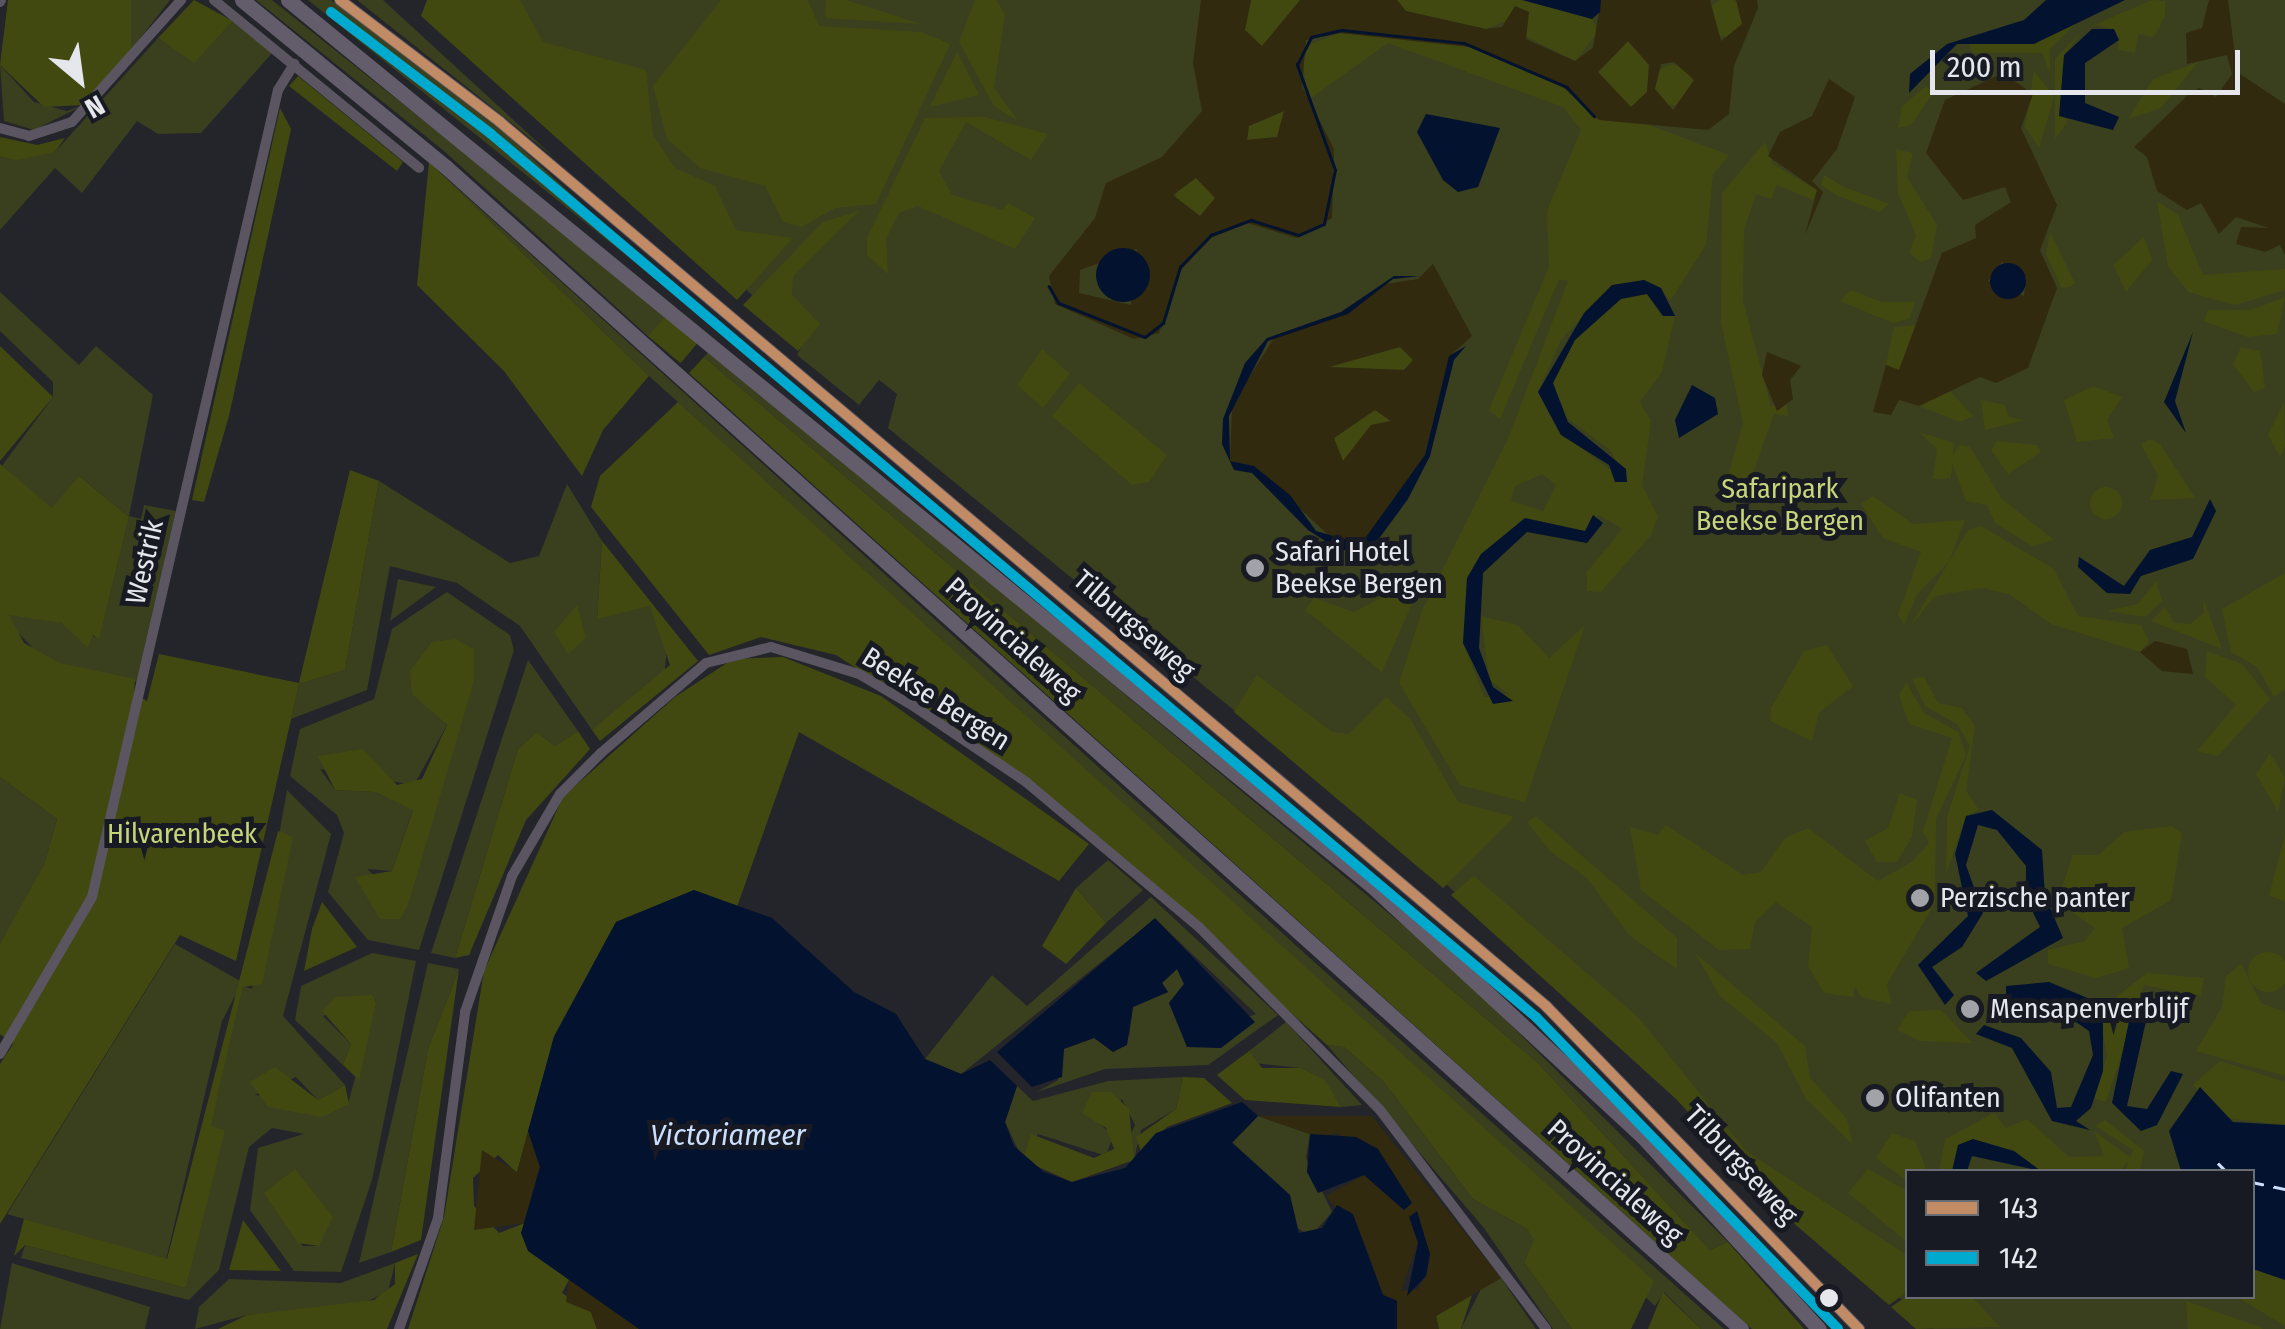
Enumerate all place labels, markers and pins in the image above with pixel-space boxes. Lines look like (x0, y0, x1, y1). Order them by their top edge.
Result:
place label: Safari Hotel Beekse Bergen (1275, 535, 1443, 601)
marker: Safari Hotel Beekse Bergen (1244, 557, 1266, 579)
place label: Perzische panter (1940, 881, 2130, 915)
marker: Perzische panter (1909, 887, 1931, 909)
place label: Mensapenverblijf (1990, 992, 2188, 1026)
marker: Mensapenverblijf (1959, 998, 1981, 1020)
place label: Olifanten (1895, 1081, 2001, 1115)
marker: Olifanten (1864, 1087, 1886, 1109)
unlabelled marker (1819, 1288, 1839, 1308)

